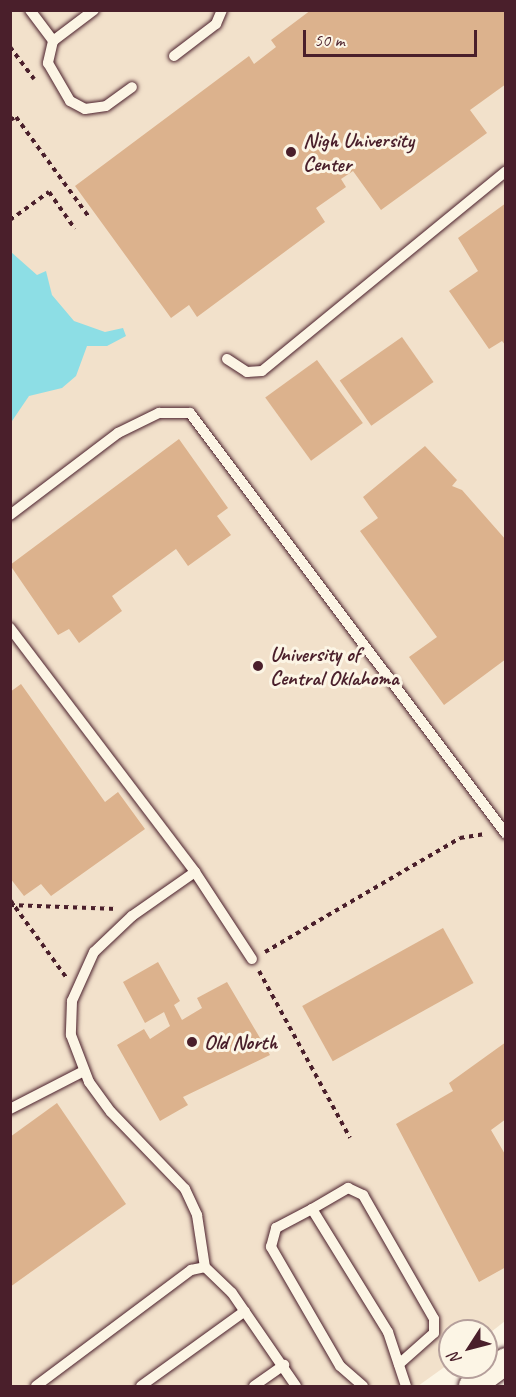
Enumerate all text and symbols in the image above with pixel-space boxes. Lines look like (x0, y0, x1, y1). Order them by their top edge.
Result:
scale bar (306, 18, 480, 56)
text: 50 m (314, 29, 345, 51)
place label: Nigh University Center (303, 127, 414, 177)
marker: Nigh University Center (284, 145, 298, 159)
place label: University of Central Oklahoma (270, 641, 398, 691)
marker: University of Central Oklahoma (251, 659, 265, 673)
place label: Old North (204, 1029, 277, 1055)
marker: Old North (185, 1035, 199, 1049)
north arrow (438, 1319, 498, 1379)
text: N (444, 1349, 466, 1368)

